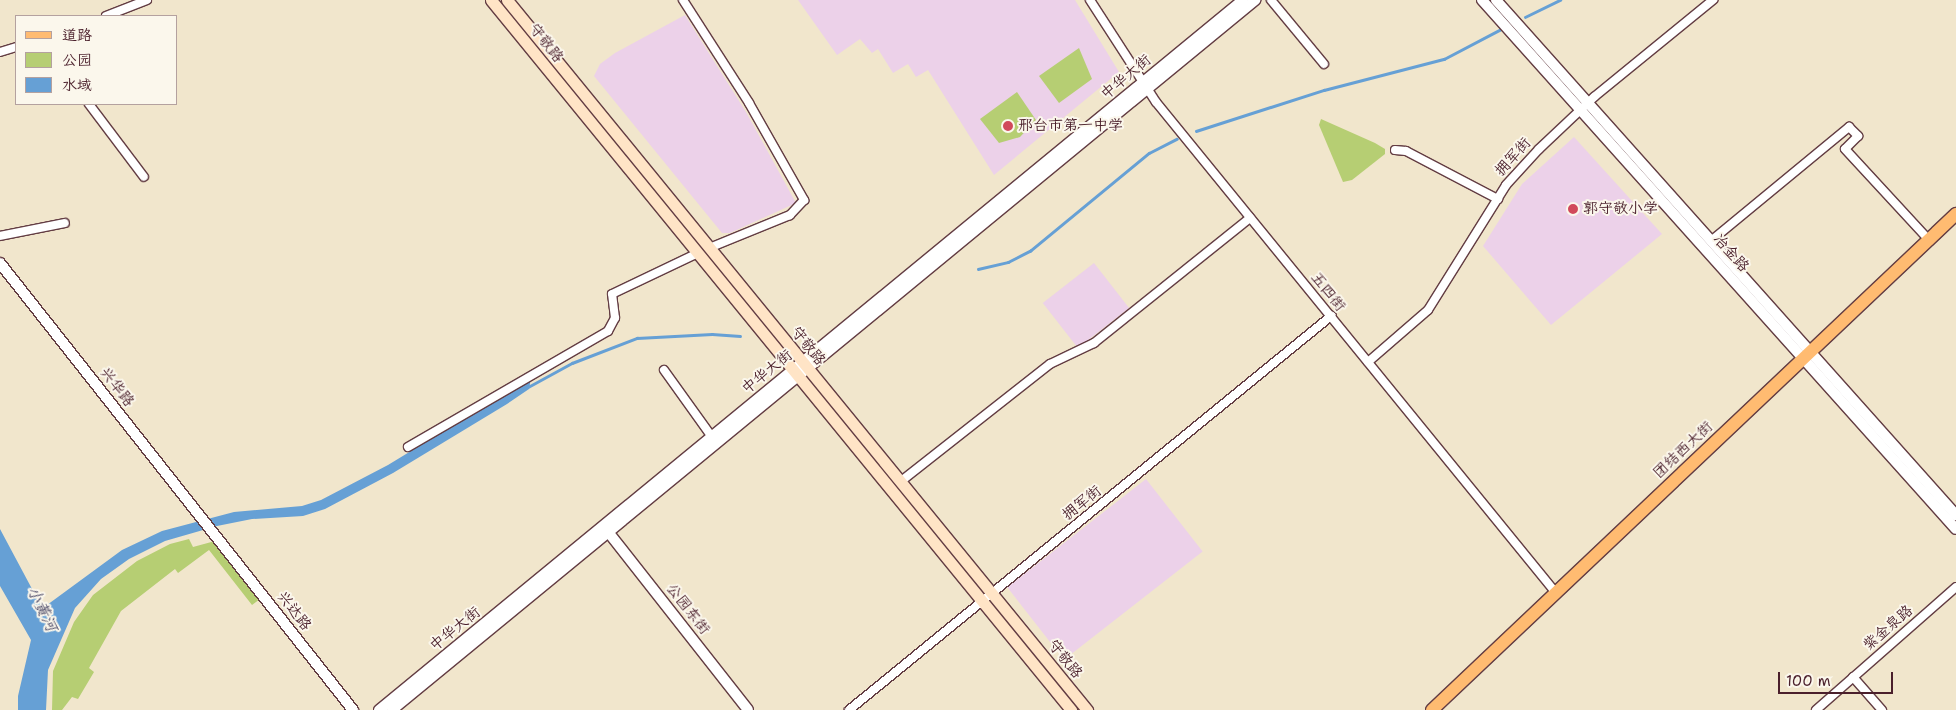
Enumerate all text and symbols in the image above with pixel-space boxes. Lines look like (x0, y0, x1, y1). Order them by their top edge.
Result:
legend (15, 15, 178, 105)
street label: 守敬路 (525, 20, 567, 66)
text: 道路 (62, 25, 92, 45)
text: 公园 (62, 50, 92, 70)
street label: 中华大街 (1097, 51, 1155, 103)
text: 水域 (62, 75, 92, 95)
place label: 邢台市第一中学 (1018, 117, 1123, 135)
marker: 邢台市第一中学 (1002, 120, 1014, 132)
street label: 拥军街 (1491, 134, 1535, 180)
place label: 郭守敬小学 (1583, 200, 1658, 218)
marker: 郭守敬小学 (1567, 203, 1579, 215)
street label: 冶金路 (1709, 230, 1753, 276)
street label: 五四街 (1307, 269, 1349, 315)
street label: 守敬路 (787, 323, 829, 369)
street label: 中华大街 (738, 346, 796, 398)
street label: 兴华路 (96, 364, 138, 410)
street label: 团结西大街 (1649, 418, 1717, 482)
street label: 拥军街 (1059, 482, 1105, 524)
street label: 公园东街 (662, 580, 714, 638)
water label: 小黄河 (23, 583, 61, 635)
street label: 兴达路 (273, 588, 315, 634)
street label: 紫金泉路 (1859, 602, 1917, 654)
street label: 中华大街 (426, 603, 484, 655)
street label: 守敬路 (1044, 636, 1086, 682)
scale bar (1781, 662, 1896, 694)
text: 100 m (1786, 671, 1831, 691)

